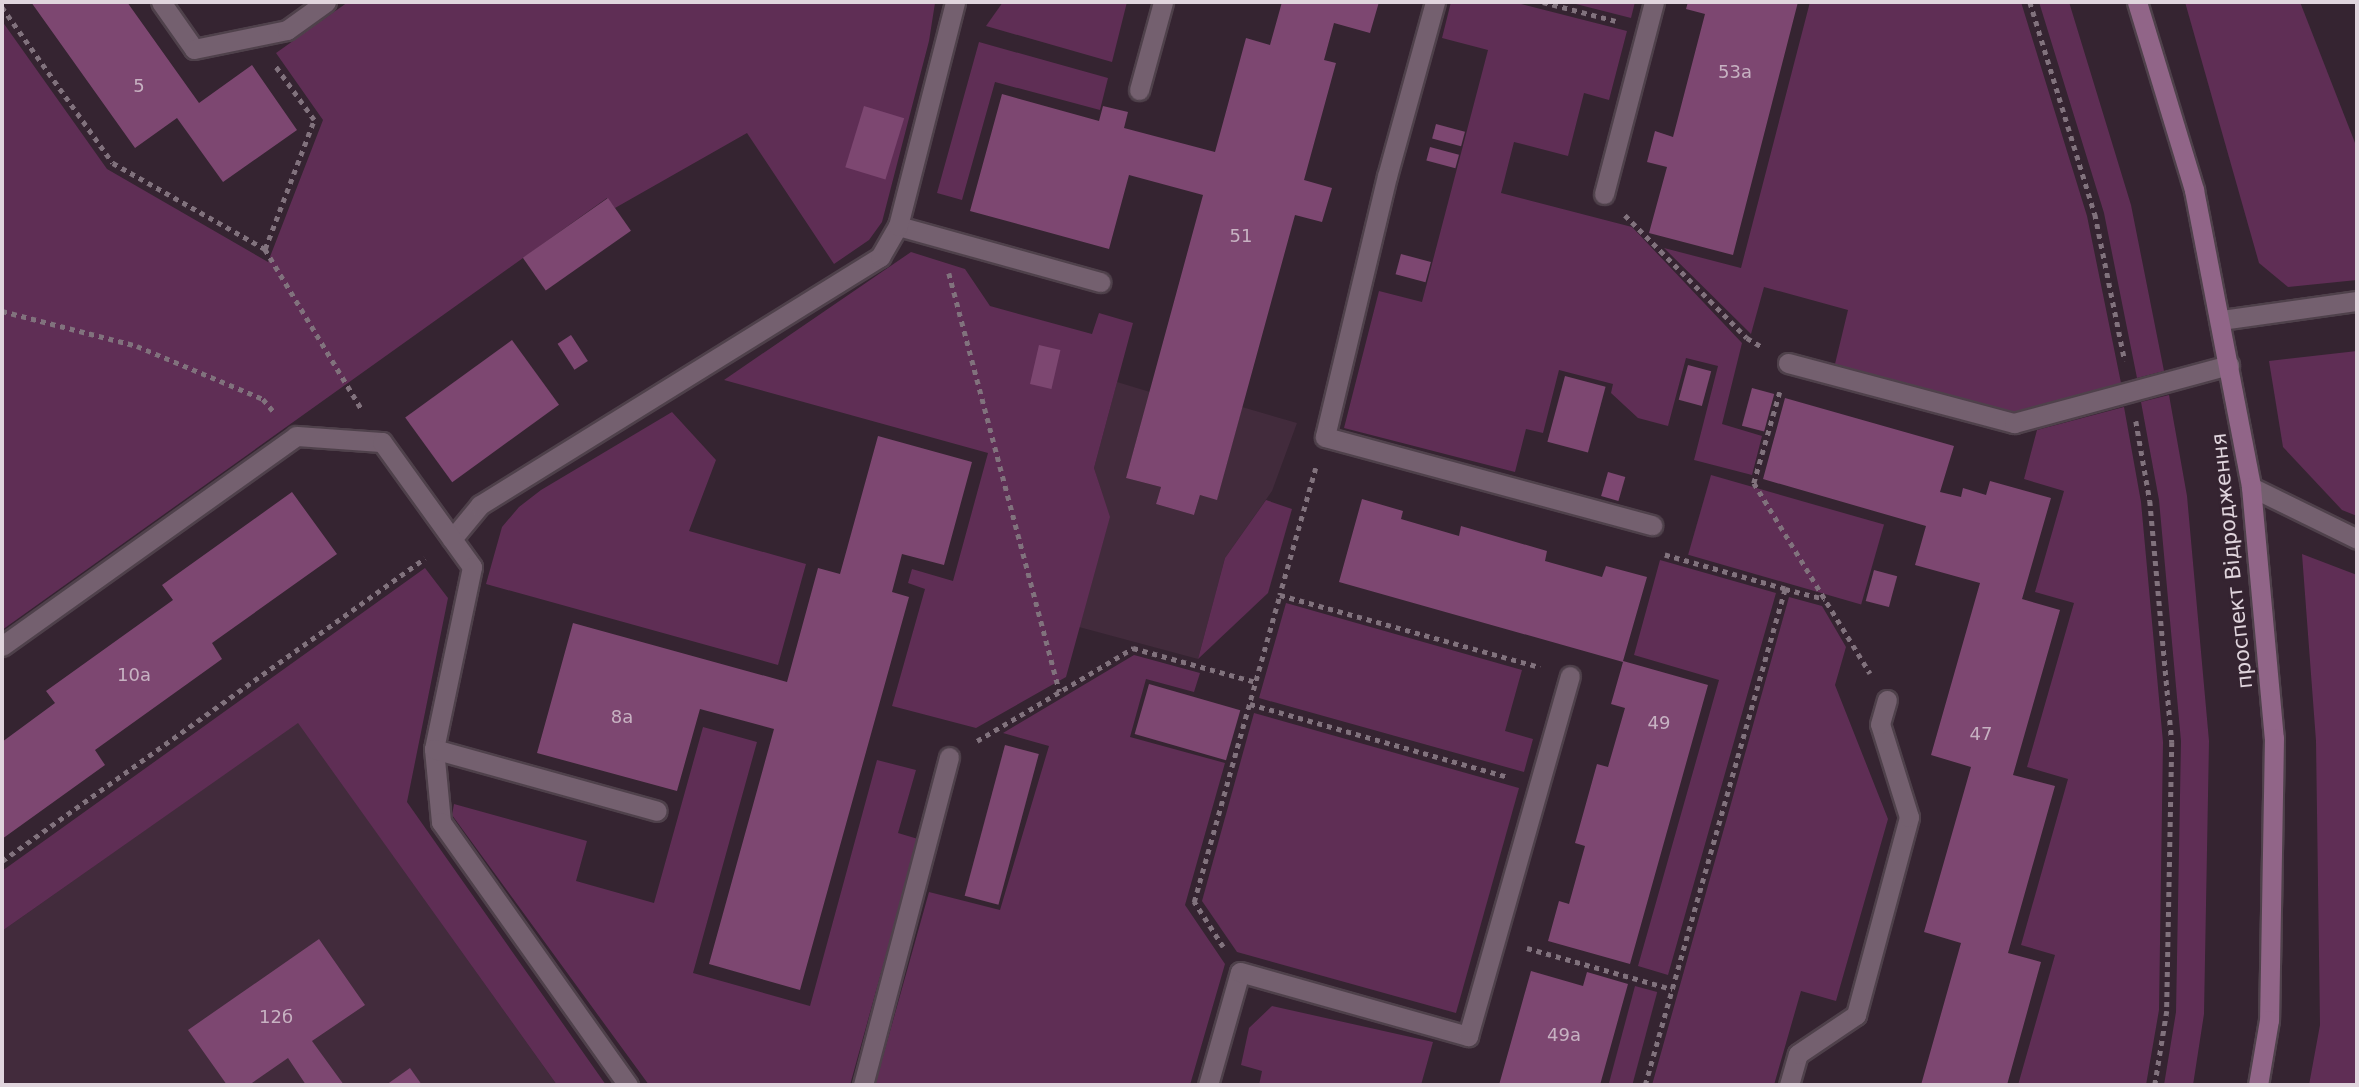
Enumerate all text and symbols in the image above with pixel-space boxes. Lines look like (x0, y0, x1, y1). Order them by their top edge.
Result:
house number: 53а (1718, 61, 1752, 83)
house number: 5 (133, 75, 145, 97)
house number: 51 (1230, 225, 1252, 247)
street label: проспект Відродження (2206, 432, 2258, 690)
house number: 10а (117, 664, 151, 686)
house number: 8а (611, 706, 633, 728)
house number: 49 (1648, 712, 1670, 734)
house number: 47 (1970, 723, 1992, 745)
house number: 12б (259, 1006, 293, 1028)
house number: 49а (1547, 1024, 1581, 1046)

